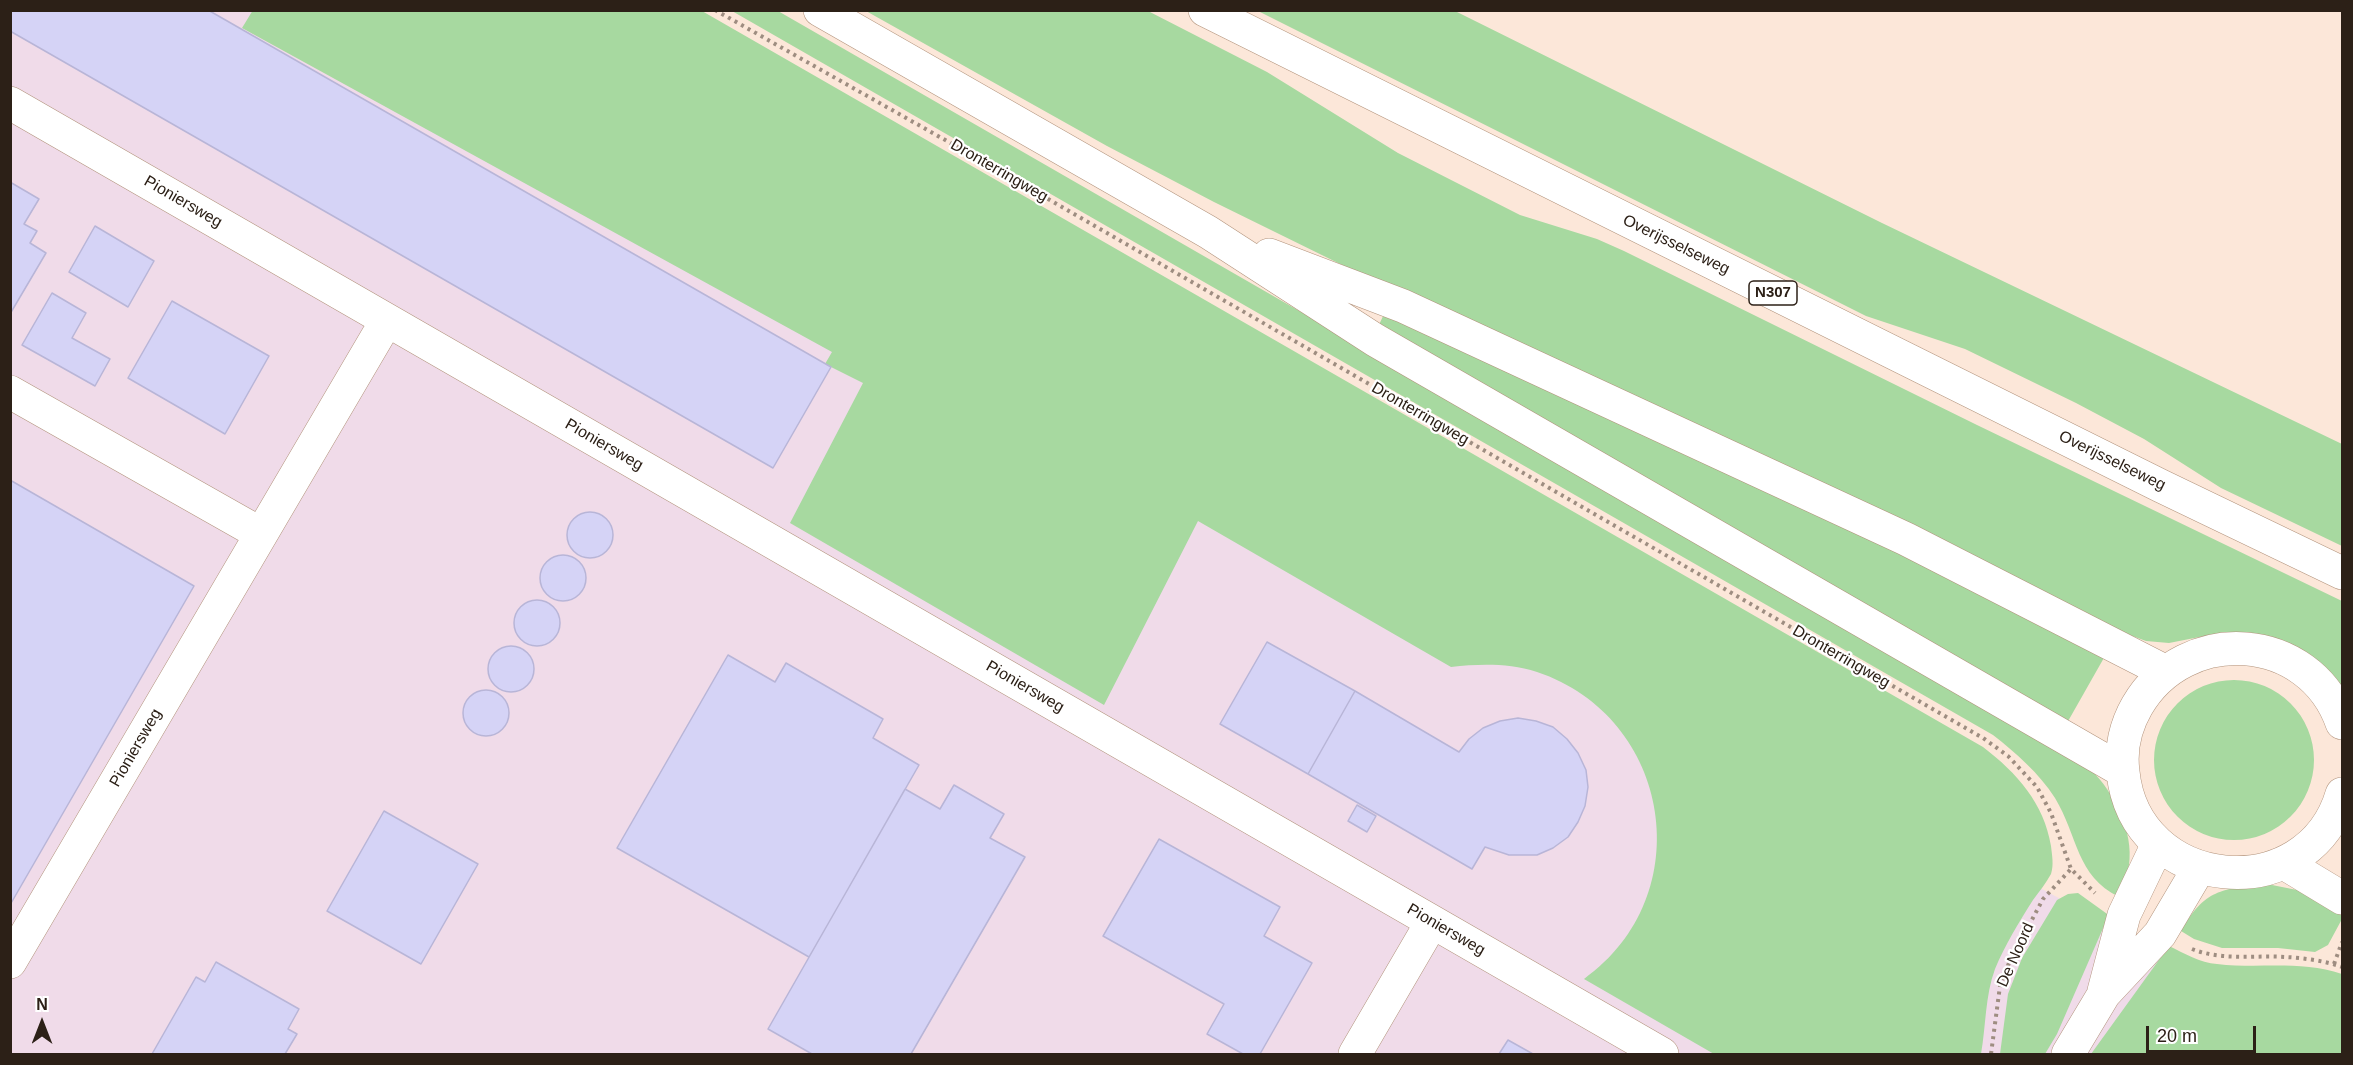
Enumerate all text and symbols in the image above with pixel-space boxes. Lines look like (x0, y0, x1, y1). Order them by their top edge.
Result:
street label: Dronterringweg (947, 135, 1051, 207)
street label: Pioniersweg (140, 172, 226, 232)
street label: Overijsselseweg (1619, 211, 1733, 279)
road number: N307 (1749, 281, 1797, 305)
street label: Dronterringweg (1368, 378, 1472, 450)
street label: Pioniersweg (561, 415, 647, 475)
street label: Overijsselseweg (2055, 427, 2169, 495)
street label: Dronterringweg (1789, 621, 1893, 693)
street label: Pioniersweg (982, 657, 1068, 717)
street label: Pioniersweg (106, 705, 166, 791)
street label: Pioniersweg (1403, 900, 1489, 960)
street label: De Noord (1993, 920, 2039, 990)
north arrow (12, 993, 72, 1053)
text: N (36, 996, 48, 1013)
scale bar (2149, 1014, 2258, 1052)
text: 20 m (2157, 1026, 2197, 1046)

